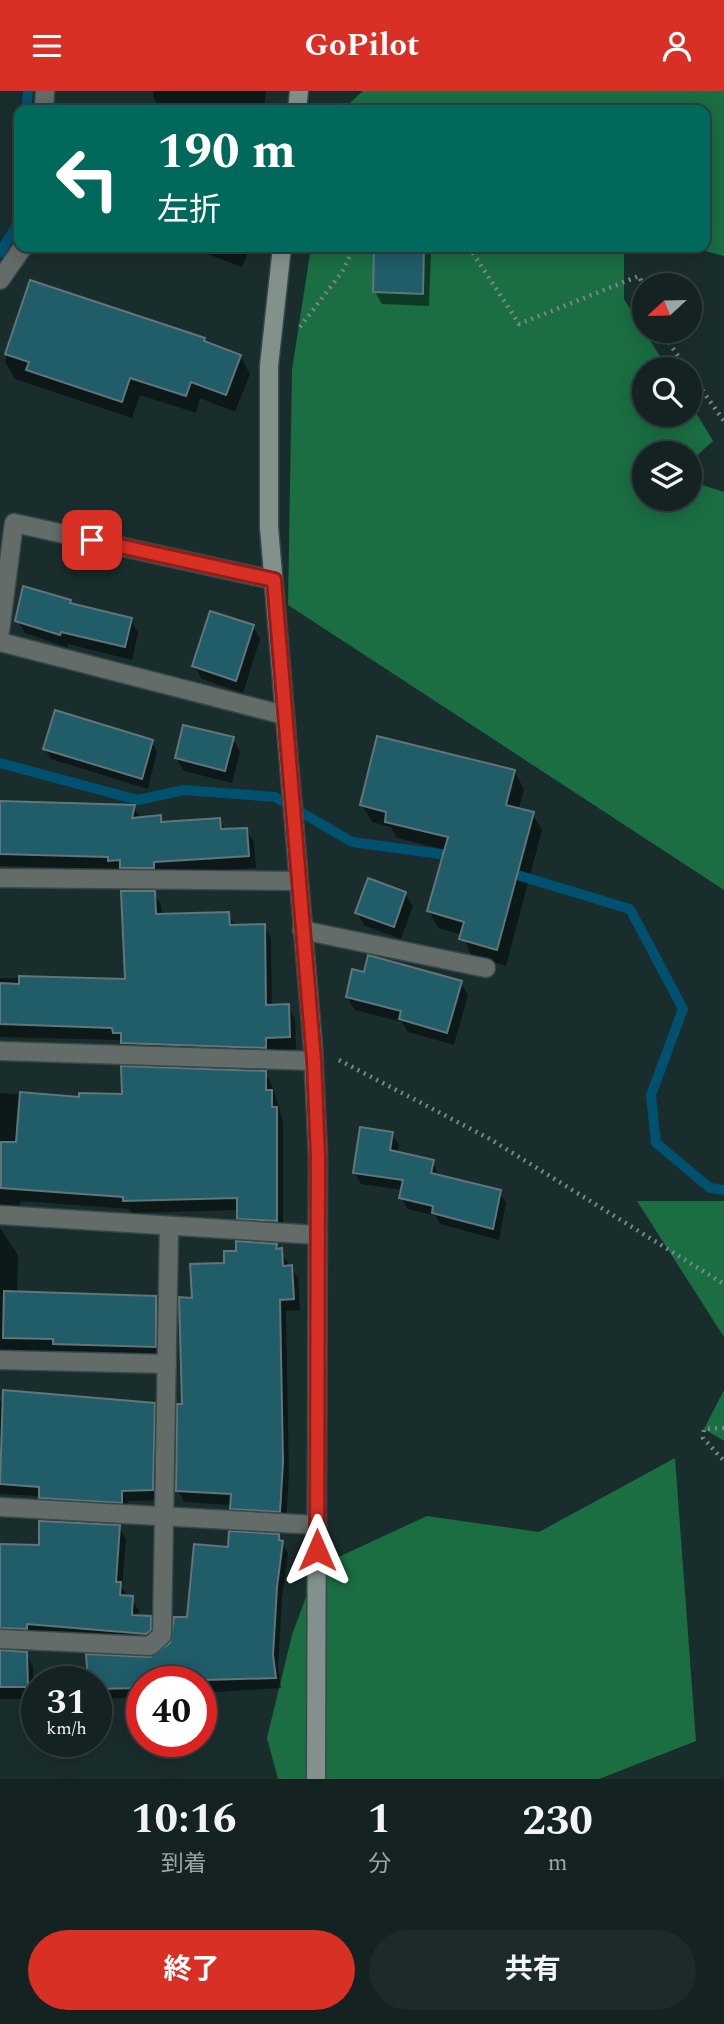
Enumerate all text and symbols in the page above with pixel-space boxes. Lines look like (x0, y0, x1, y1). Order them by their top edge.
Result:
text: GoPilot (305, 21, 419, 70)
icon: menu (28, 27, 66, 65)
icon: person (658, 27, 696, 65)
text: 190 m (157, 115, 296, 190)
icon: left (42, 133, 133, 224)
text: 左折 (157, 186, 221, 235)
north arrow (632, 273, 702, 343)
map controls (632, 273, 702, 511)
button: search (632, 357, 702, 427)
button: layers (632, 441, 702, 511)
pin (62, 510, 122, 570)
icon: arrive (73, 521, 111, 559)
position arrow (280, 1513, 354, 1587)
speed limit sign: 40 (126, 1666, 217, 1757)
text: 31 (47, 1676, 86, 1729)
text: km/h (46, 1715, 87, 1742)
text: 10:16 (131, 1788, 237, 1851)
text: 1 (368, 1788, 391, 1851)
text: 230 (522, 1790, 593, 1853)
text: m (548, 1846, 567, 1881)
text: 到着 (161, 1847, 207, 1882)
text: 分 (368, 1847, 391, 1882)
button: 終了 (28, 1930, 355, 2010)
button: 共有 (369, 1930, 696, 2010)

